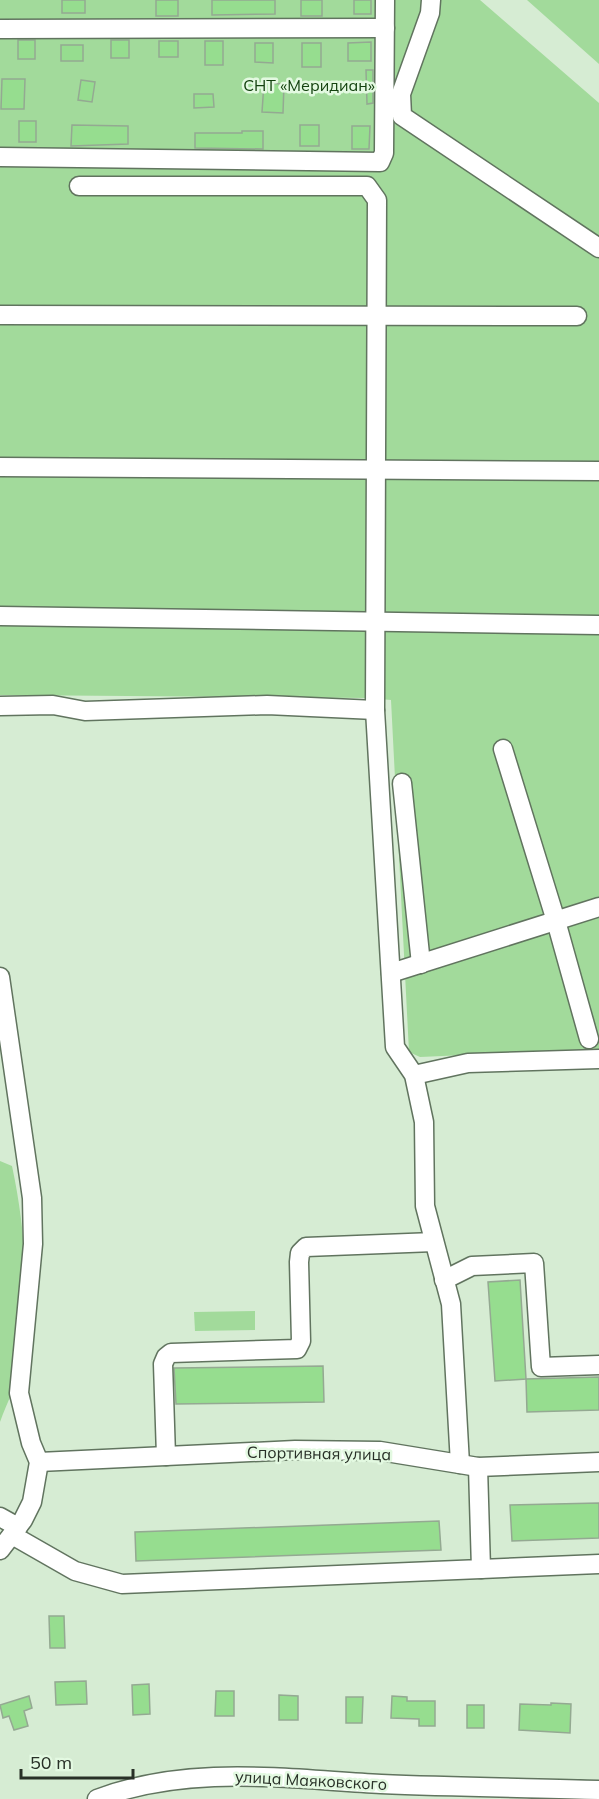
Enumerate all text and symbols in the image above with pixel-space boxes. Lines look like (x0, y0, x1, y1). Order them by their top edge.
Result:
park label: СНТ «Меридиан» (243, 75, 375, 95)
street label: Спортивная улица (247, 1442, 391, 1464)
scale bar (21, 1742, 134, 1780)
text: 50 m (30, 1751, 72, 1774)
street label: улица Маяковского (234, 1766, 388, 1794)

